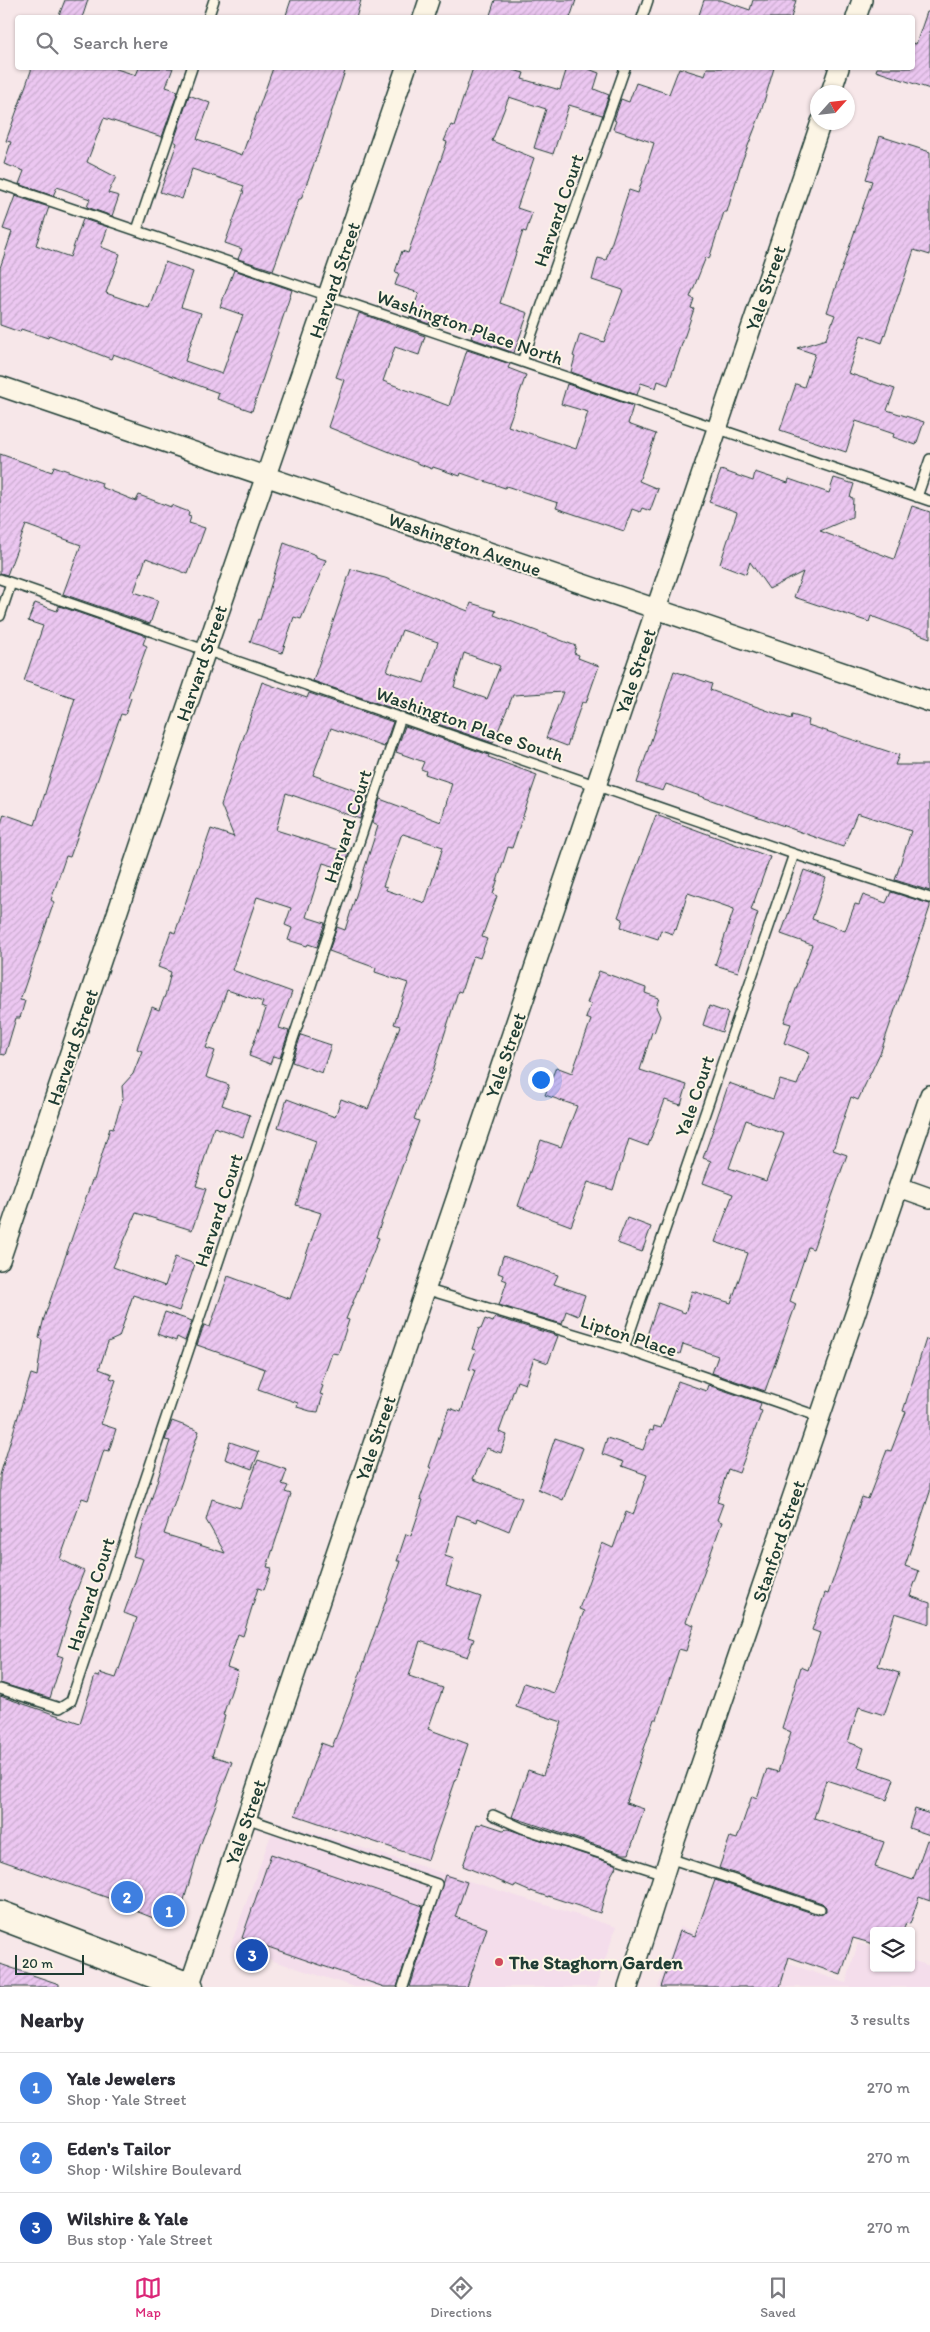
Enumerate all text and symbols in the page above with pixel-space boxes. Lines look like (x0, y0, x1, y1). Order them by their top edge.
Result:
search box (15, 15, 915, 70)
icon: search (33, 29, 61, 57)
text: Search here (73, 31, 168, 54)
north arrow (810, 85, 855, 130)
street label: Harvard Court (528, 151, 589, 270)
street label: Harvard Street (304, 219, 365, 341)
street label: Yale Street (740, 242, 791, 334)
street label: Washington Place North (374, 285, 566, 370)
street label: Washington Avenue (385, 508, 544, 581)
street label: Harvard Street (171, 602, 232, 724)
street label: Yale Street (610, 625, 661, 717)
street label: Washington Place South (373, 682, 567, 768)
street label: Harvard Court (318, 767, 377, 886)
street label: Harvard Street (42, 986, 103, 1108)
street label: Yale Street (480, 1009, 531, 1101)
street label: Yale Court (670, 1052, 719, 1140)
your location (528, 1067, 554, 1093)
street label: Harvard Court (189, 1151, 248, 1270)
street label: Lipton Place (578, 1309, 680, 1362)
street label: Yale Street (350, 1392, 401, 1484)
street label: Stanford Street (747, 1477, 810, 1605)
street label: Harvard Court (61, 1535, 120, 1654)
street label: Yale Street (220, 1776, 271, 1868)
pin: 2 (111, 1878, 143, 1916)
pin: 1 (153, 1892, 185, 1930)
map controls (870, 1927, 915, 1972)
button: layers (870, 1927, 915, 1972)
pin: 3 (236, 1936, 268, 1974)
place label: The Staghorn Garden (508, 1951, 683, 1974)
scale bar (15, 1952, 84, 1975)
text: 20 m (22, 1955, 53, 1972)
marker: The Staghorn Garden (493, 1956, 505, 1968)
text: Nearby (20, 2007, 84, 2032)
text: 3 results (850, 2010, 910, 2029)
text: Yale Jewelers (67, 2067, 175, 2090)
text: 1 (32, 2078, 40, 2097)
text: 270 m (867, 2078, 910, 2097)
text: Shop · Yale Street (67, 2090, 187, 2109)
text: Eden's Tailor (67, 2137, 171, 2160)
text: 2 (32, 2148, 40, 2167)
text: 270 m (867, 2148, 910, 2167)
text: Shop · Wilshire Boulevard (67, 2160, 242, 2179)
text: Wilshire & Yale (67, 2207, 188, 2230)
text: 3 (32, 2218, 40, 2237)
text: 270 m (867, 2218, 910, 2237)
text: Bus stop · Yale Street (67, 2230, 212, 2249)
tab: Map (134, 2274, 162, 2321)
tab: Directions (430, 2274, 492, 2321)
tab: Saved (760, 2274, 796, 2321)

